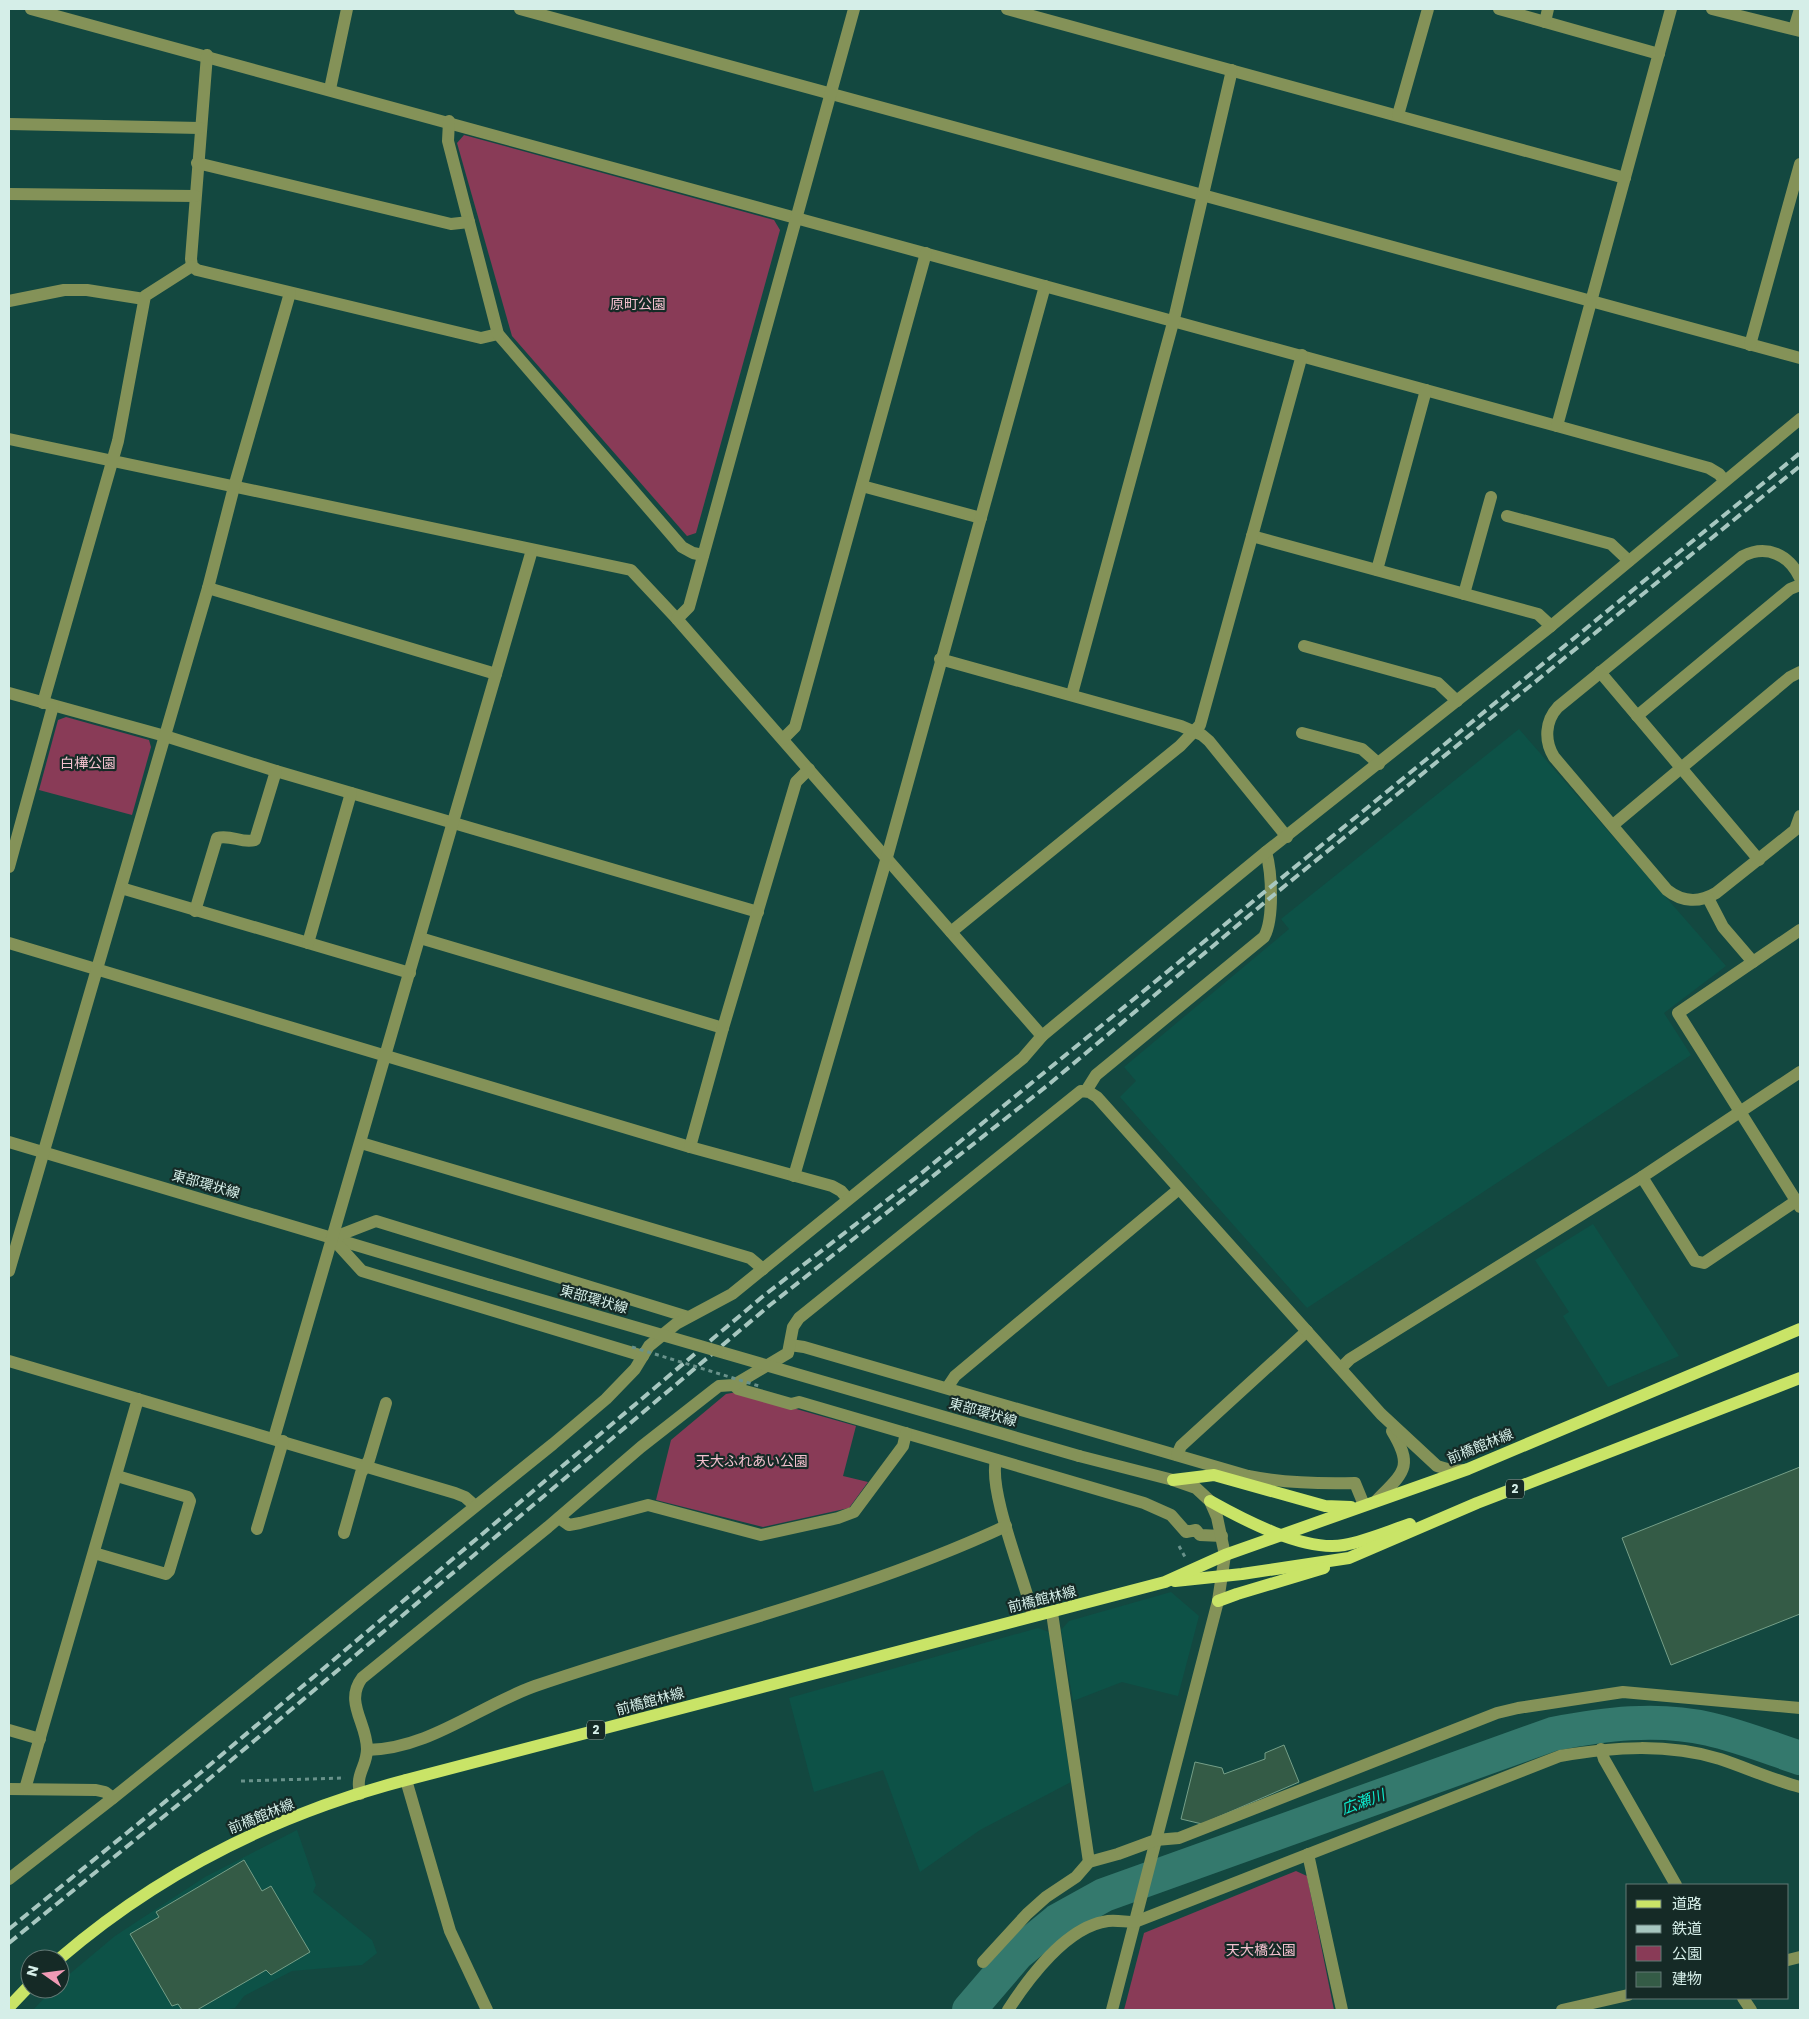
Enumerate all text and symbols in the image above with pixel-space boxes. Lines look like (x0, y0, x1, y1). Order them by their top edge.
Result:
park label: 原町公園 (610, 294, 666, 314)
park label: 白樺公園 (60, 753, 116, 773)
street label: 東部環状線 (170, 1165, 242, 1203)
street label: 東部環状線 (558, 1280, 630, 1318)
street label: 東部環状線 (947, 1393, 1019, 1431)
street label: 前橋館林線 (1444, 1424, 1516, 1468)
park label: 天大ふれあい公園 (696, 1451, 808, 1471)
road number: 2 (1506, 1480, 1524, 1498)
street label: 前橋館林線 (1006, 1581, 1078, 1617)
street label: 前橋館林線 (614, 1682, 686, 1720)
road number: 2 (587, 1720, 605, 1740)
water label: 広瀬川 (1338, 1783, 1389, 1819)
street label: 前橋館林線 (225, 1794, 297, 1838)
legend (1626, 1884, 1789, 1999)
text: 道路 (1672, 1893, 1702, 1914)
text: 鉄道 (1672, 1918, 1702, 1939)
park label: 天大橋公園 (1226, 1940, 1296, 1960)
text: 公園 (1672, 1943, 1702, 1964)
north arrow (20, 1949, 70, 1999)
text: N (21, 1963, 43, 1978)
text: 建物 (1672, 1968, 1702, 1989)

